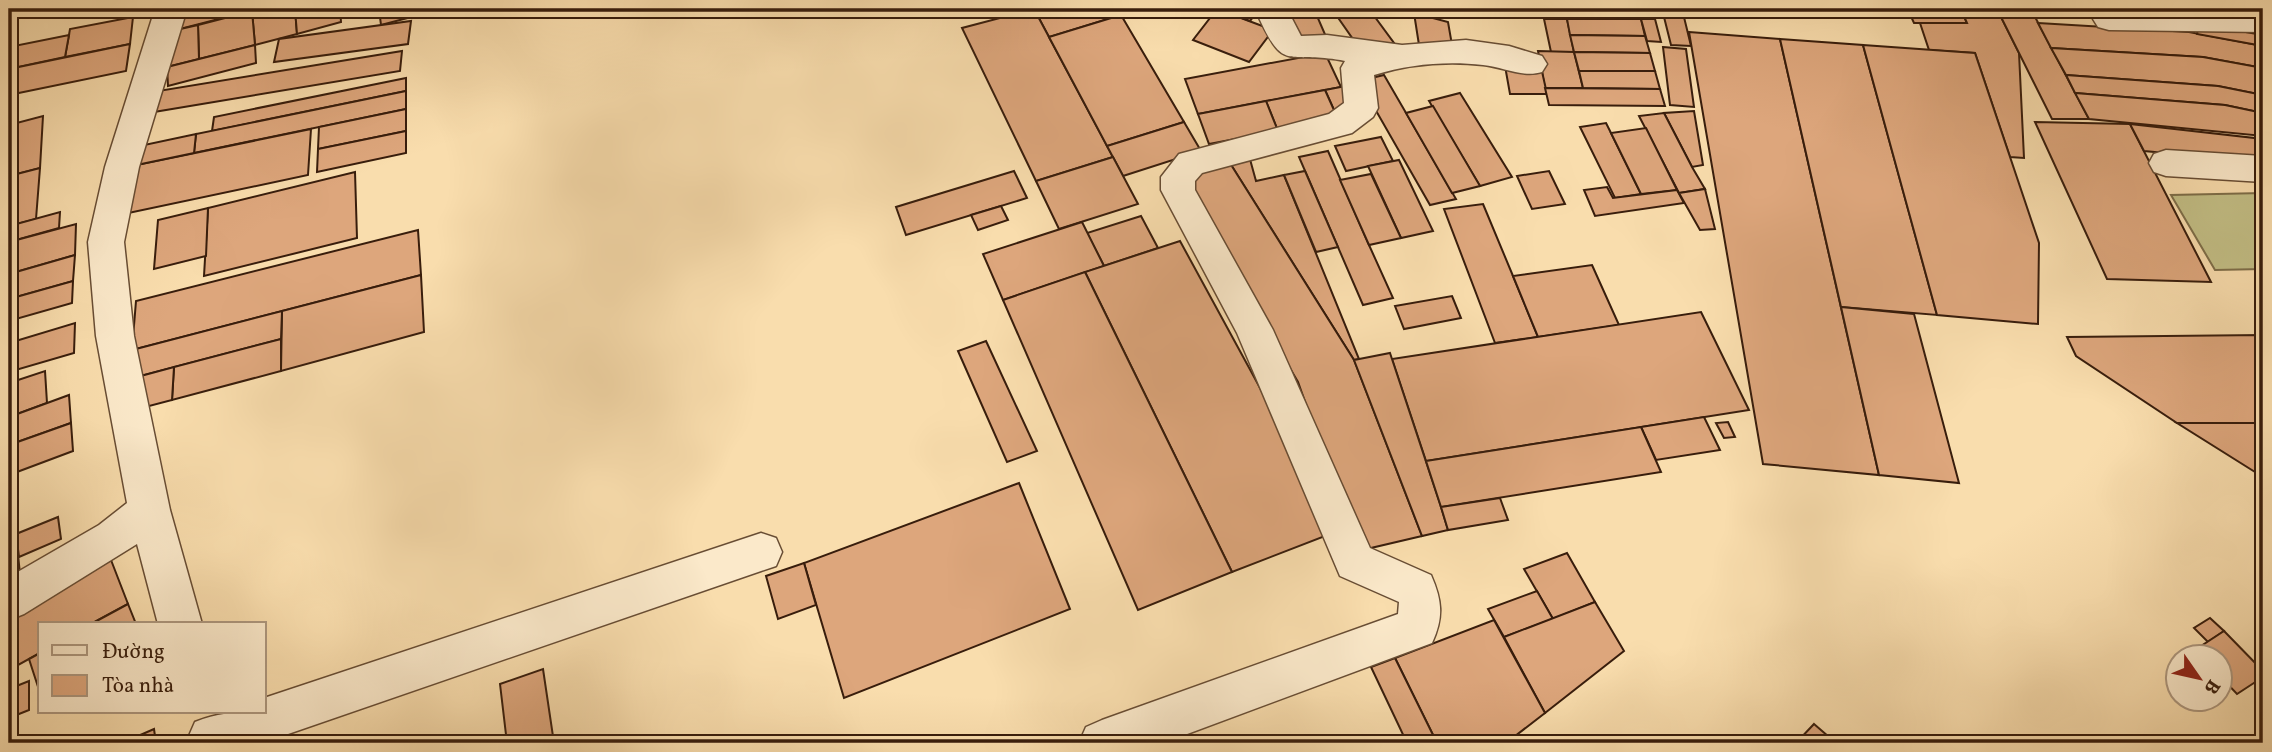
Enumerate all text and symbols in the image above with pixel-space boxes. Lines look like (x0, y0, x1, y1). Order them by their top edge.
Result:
legend (38, 622, 266, 714)
text: Đường (102, 638, 165, 667)
north arrow (2164, 644, 2234, 714)
text: Tòa nhà (102, 672, 174, 701)
text: B (2197, 674, 2226, 699)

